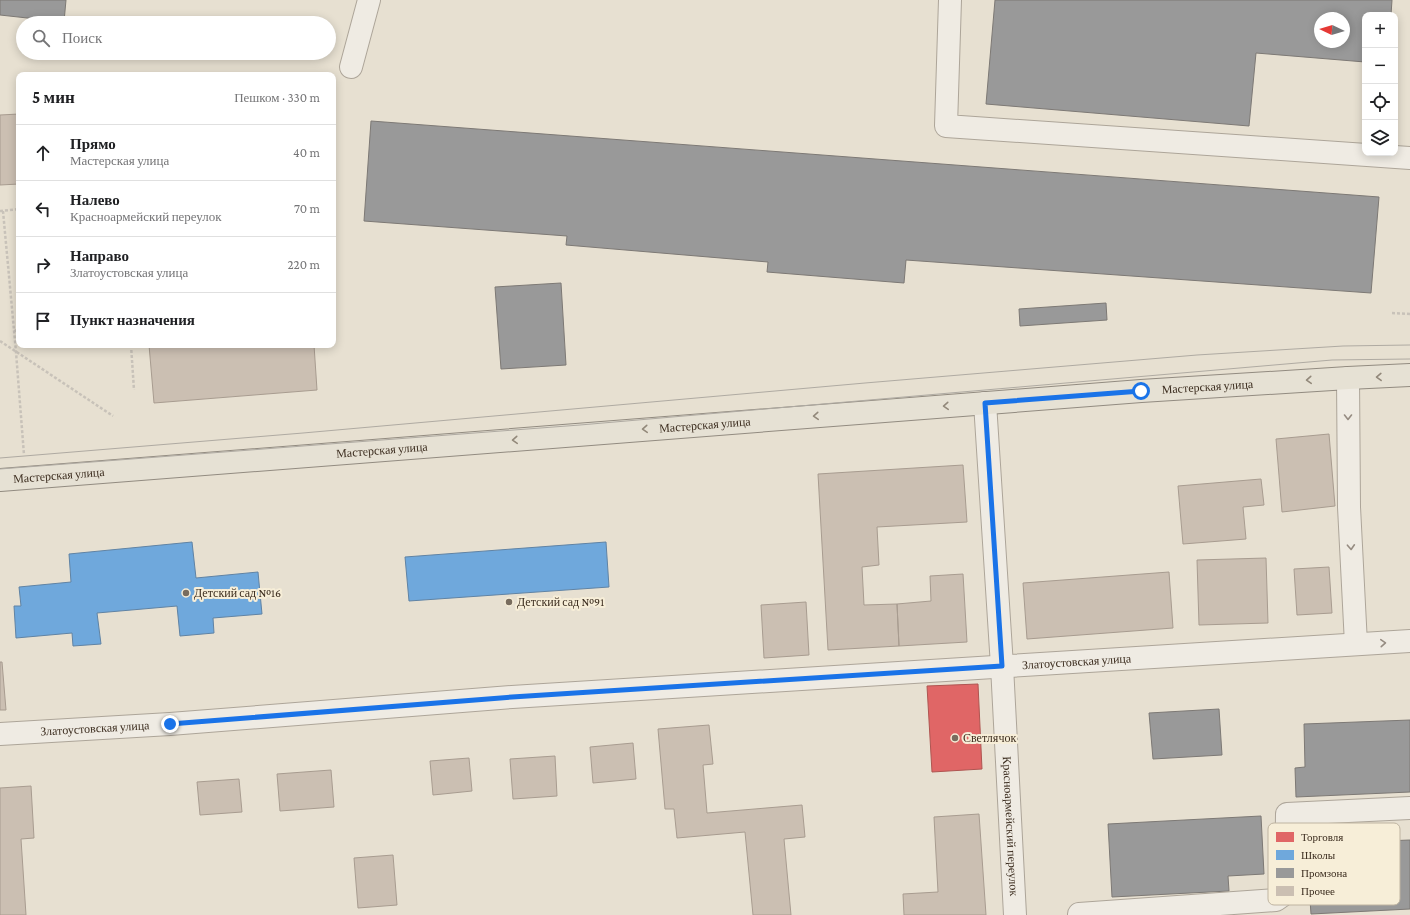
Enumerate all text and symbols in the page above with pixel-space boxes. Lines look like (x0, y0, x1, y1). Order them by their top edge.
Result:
north arrow (1314, 12, 1350, 48)
map controls (1362, 12, 1398, 156)
button: + (1362, 12, 1398, 48)
search box (16, 16, 336, 60)
icon: search (30, 27, 52, 49)
text: Поиск (62, 30, 102, 46)
button: − (1362, 48, 1398, 84)
button: locate (1362, 84, 1398, 120)
text: 5 мин (32, 88, 75, 107)
text: Пешком · 330 m (234, 90, 320, 105)
button: layers (1362, 120, 1398, 156)
text: Прямо (70, 136, 116, 152)
icon: ahead (32, 142, 54, 164)
text: 40 m (293, 145, 320, 160)
text: Мастерская улица (70, 153, 169, 168)
text: Налево (70, 192, 120, 208)
icon: left (32, 198, 54, 220)
text: 70 m (294, 201, 320, 216)
text: Красноармейский переулок (70, 209, 222, 224)
text: Направо (70, 248, 129, 264)
icon: right (32, 254, 54, 276)
text: 220 m (287, 257, 320, 272)
text: Златоустовская улица (70, 265, 188, 280)
icon: arrive (32, 310, 54, 332)
text: Пункт назначения (70, 312, 195, 328)
one-way arrow (1376, 372, 1382, 381)
one-way arrow (1306, 376, 1312, 385)
street label: Мастерская улица (1161, 377, 1254, 397)
route start (1132, 382, 1150, 400)
one-way arrow (943, 401, 949, 410)
one-way arrow (813, 411, 819, 420)
street label: Мастерская улица (659, 414, 752, 436)
one-way arrow (1344, 414, 1352, 420)
one-way arrow (642, 425, 648, 434)
one-way arrow (512, 435, 518, 444)
street label: Мастерская улица (336, 440, 429, 461)
street label: Мастерская улица (13, 465, 106, 486)
one-way arrow (1347, 544, 1355, 550)
place label: Детский сад №16 (194, 586, 281, 600)
marker: Детский сад №16 (181, 588, 191, 598)
place label: Детский сад №91 (517, 595, 604, 609)
marker: Детский сад №91 (504, 597, 514, 607)
one-way arrow (1380, 638, 1386, 647)
street label: Златоустовская улица (1022, 651, 1132, 672)
route end (161, 715, 179, 733)
street label: Златоустовская улица (40, 718, 150, 739)
place label: Светлячок (963, 731, 1016, 745)
marker: Светлячок (950, 733, 960, 743)
street label: Красноармейский переулок (1000, 756, 1021, 897)
legend (1268, 823, 1400, 905)
text: Торговля (1301, 831, 1343, 843)
text: Школы (1301, 849, 1336, 861)
text: Промзона (1301, 867, 1347, 879)
text: Прочее (1301, 885, 1335, 897)

